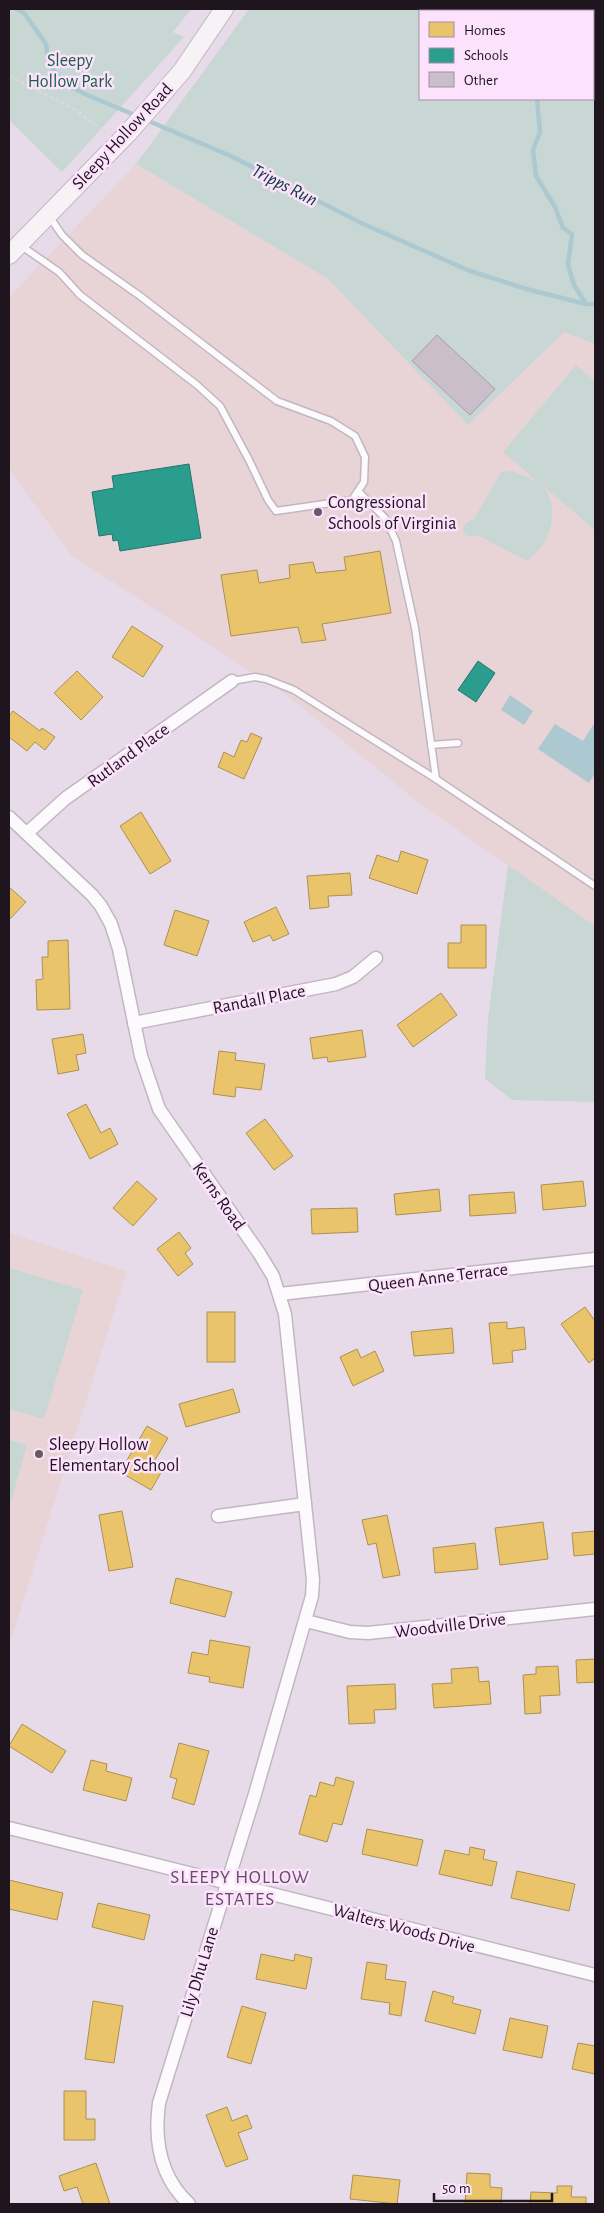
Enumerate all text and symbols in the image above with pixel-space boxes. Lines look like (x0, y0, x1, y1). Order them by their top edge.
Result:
legend (419, 10, 594, 100)
text: Homes (464, 23, 506, 38)
text: Schools (464, 48, 508, 63)
park label: Sleepy Hollow Park (28, 52, 113, 91)
text: Other (464, 73, 498, 88)
street label: Sleepy Hollow Road (69, 80, 176, 193)
water label: Tripps Run (248, 161, 320, 210)
place label: Congressional Schools of Virginia (328, 494, 456, 533)
marker: Congressional Schools of Virginia (312, 506, 324, 518)
street label: Rutland Place (84, 720, 173, 791)
street label: Randall Place (211, 982, 307, 1018)
street label: Kerns Road (188, 1159, 248, 1234)
street label: Queen Anne Terrace (367, 1261, 509, 1295)
place label: Sleepy Hollow Elementary School (49, 1436, 180, 1475)
marker: Sleepy Hollow Elementary School (33, 1448, 45, 1460)
street label: Woodville Drive (394, 1610, 507, 1642)
district label: SLEEPY HOLLOW ESTATES (170, 1868, 310, 1909)
street label: Walters Woods Drive (331, 1901, 477, 1957)
street label: Lily Dhu Lane (178, 1925, 222, 2020)
scale bar (434, 2170, 552, 2202)
text: 50 m (442, 2181, 471, 2196)

